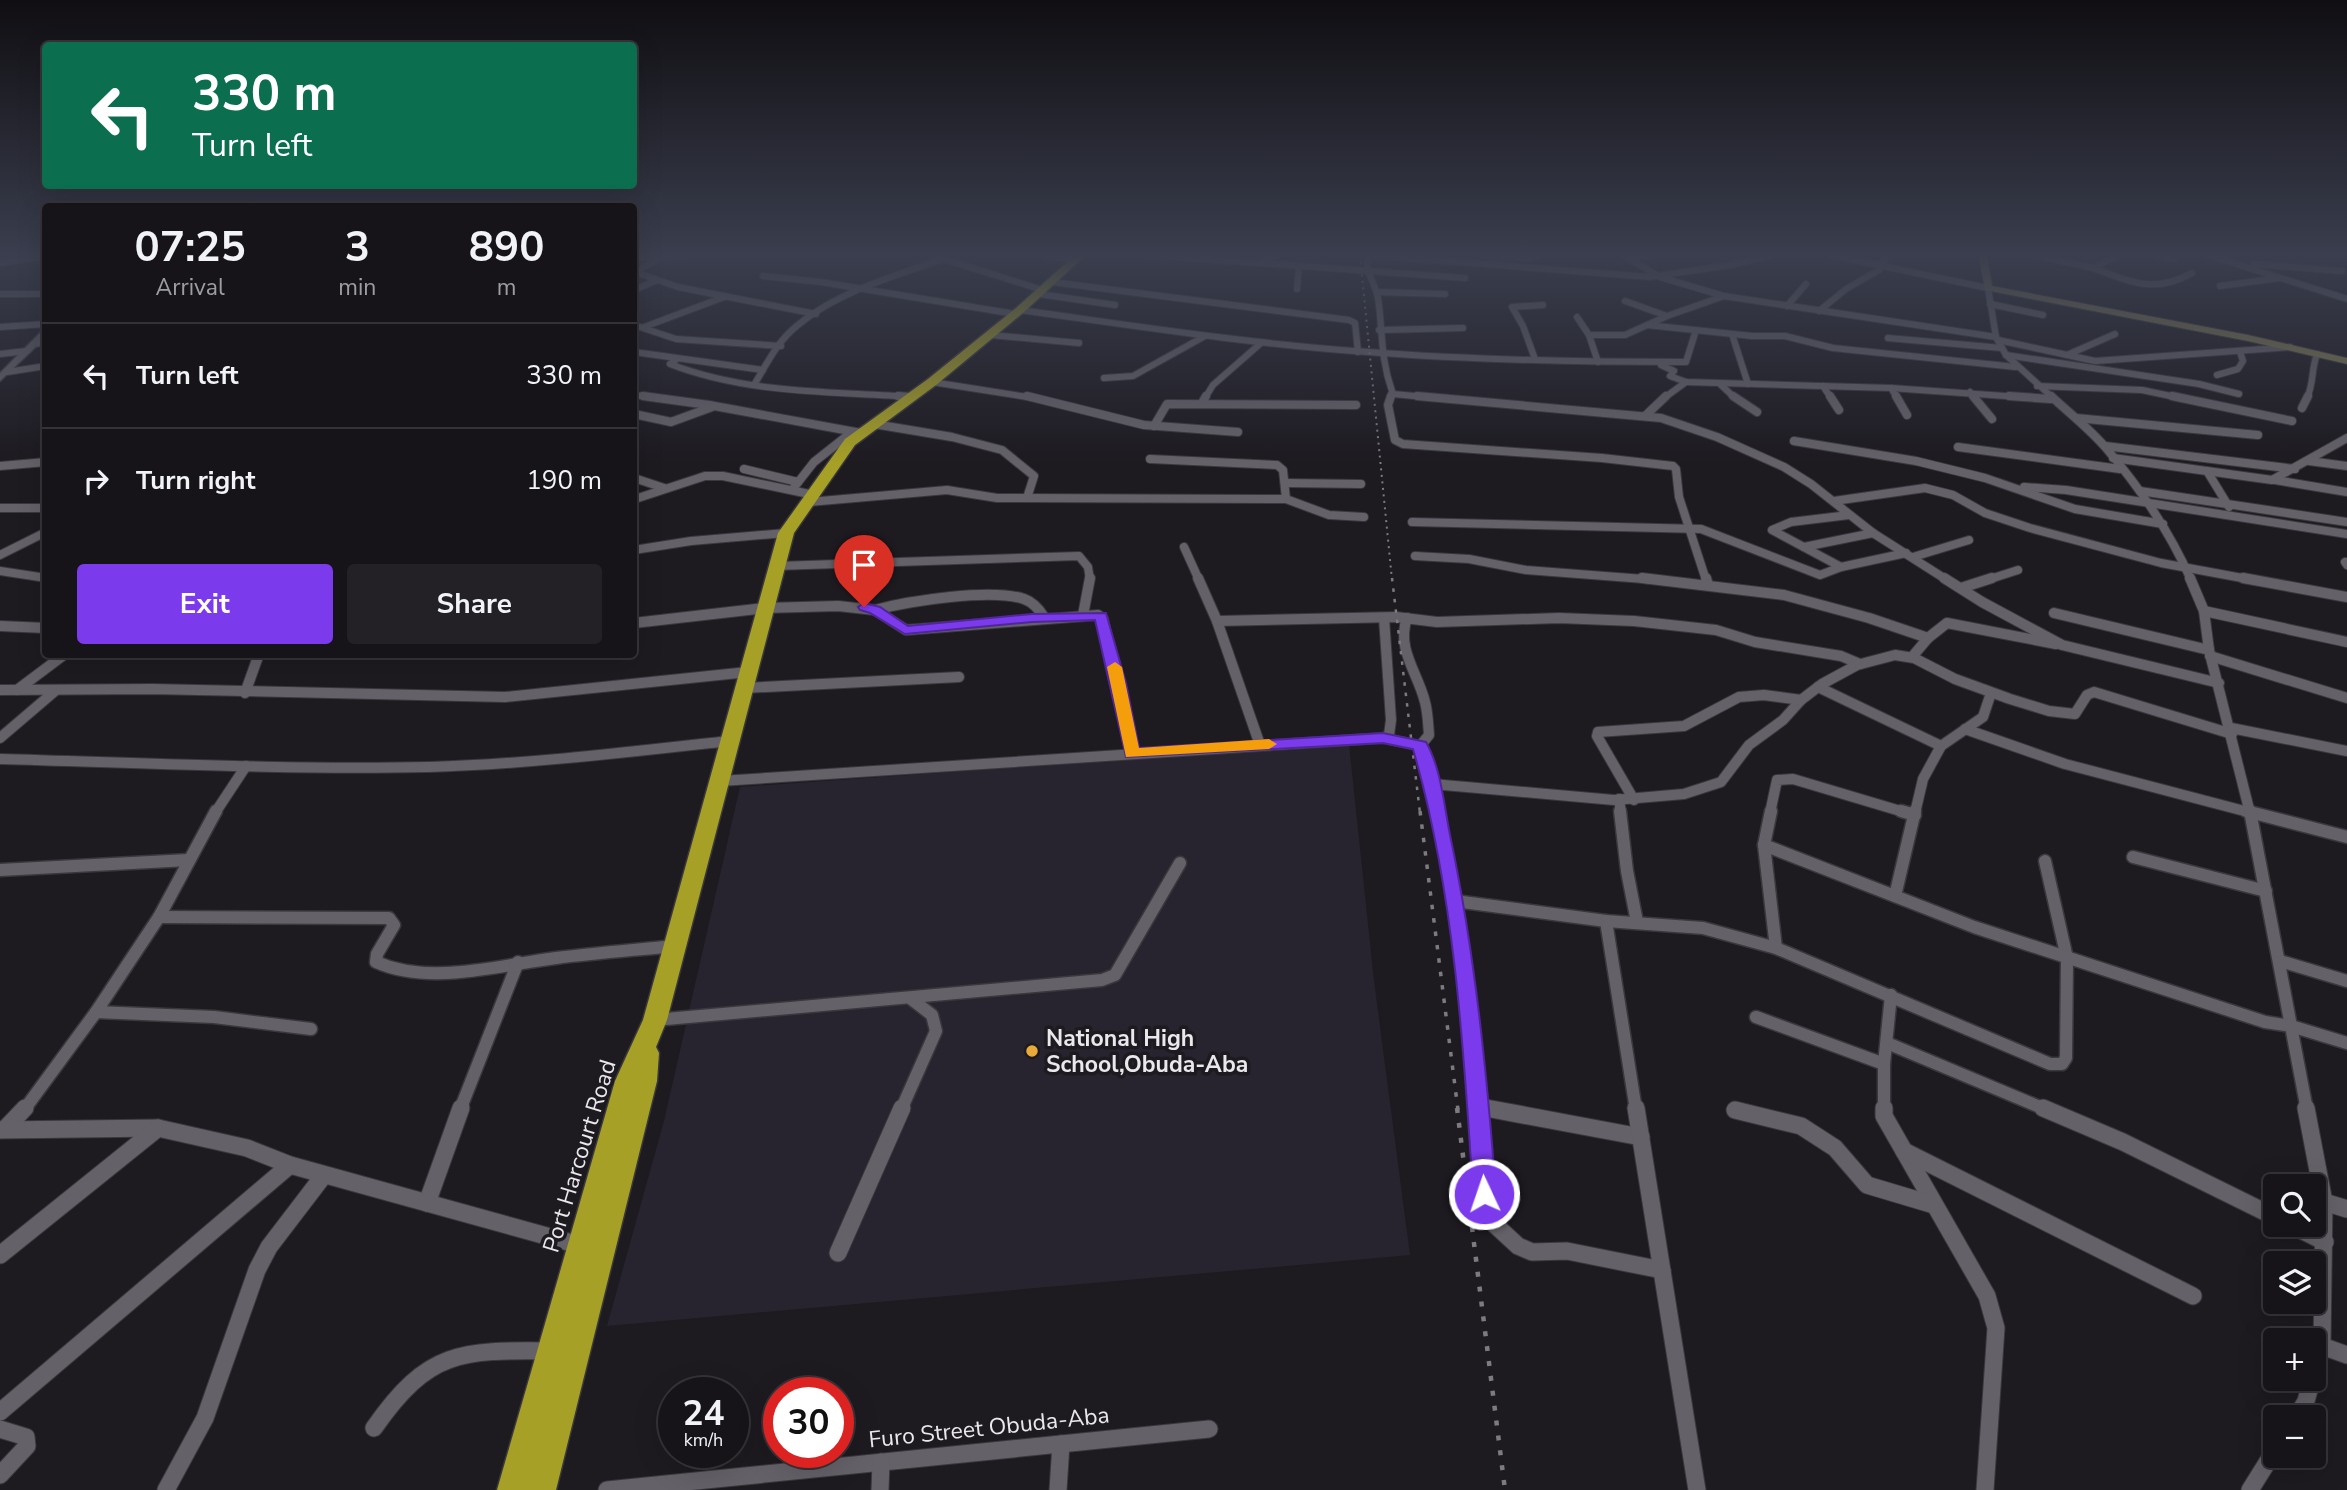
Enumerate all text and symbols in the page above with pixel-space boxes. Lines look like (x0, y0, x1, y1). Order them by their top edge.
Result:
text: 330 m (192, 60, 336, 127)
icon: left (77, 70, 168, 161)
text: Turn left (192, 124, 312, 167)
text: 07:25 (135, 219, 246, 276)
text: 3 (345, 219, 370, 276)
text: 890 (469, 219, 544, 276)
text: Arrival (156, 272, 225, 303)
text: min (338, 272, 376, 303)
text: m (497, 272, 517, 303)
icon: left (77, 357, 115, 395)
text: Turn left (136, 358, 239, 393)
text: 330 m (526, 358, 602, 393)
icon: right (77, 462, 115, 500)
text: Turn right (136, 463, 255, 498)
text: 190 m (526, 463, 602, 498)
pin (834, 535, 894, 607)
icon: arrive (845, 546, 883, 584)
button: Exit (77, 564, 333, 644)
button: Share (347, 564, 602, 644)
place label: National High School,Obuda-Aba (1046, 1023, 1248, 1080)
marker: National High School,Obuda-Aba (1024, 1043, 1040, 1059)
street label: Port Harcourt Road (535, 1056, 624, 1256)
position arrow (1447, 1157, 1521, 1231)
map controls (2263, 1174, 2326, 1468)
button: search (2263, 1174, 2326, 1237)
button: layers (2263, 1251, 2326, 1314)
button: + (2263, 1328, 2326, 1391)
speed limit sign: 30 (763, 1377, 854, 1468)
text: 24 (682, 1390, 725, 1437)
street label: Furo Street Obuda-Aba (867, 1399, 1111, 1456)
button: − (2263, 1405, 2326, 1468)
text: km/h (684, 1428, 723, 1452)

